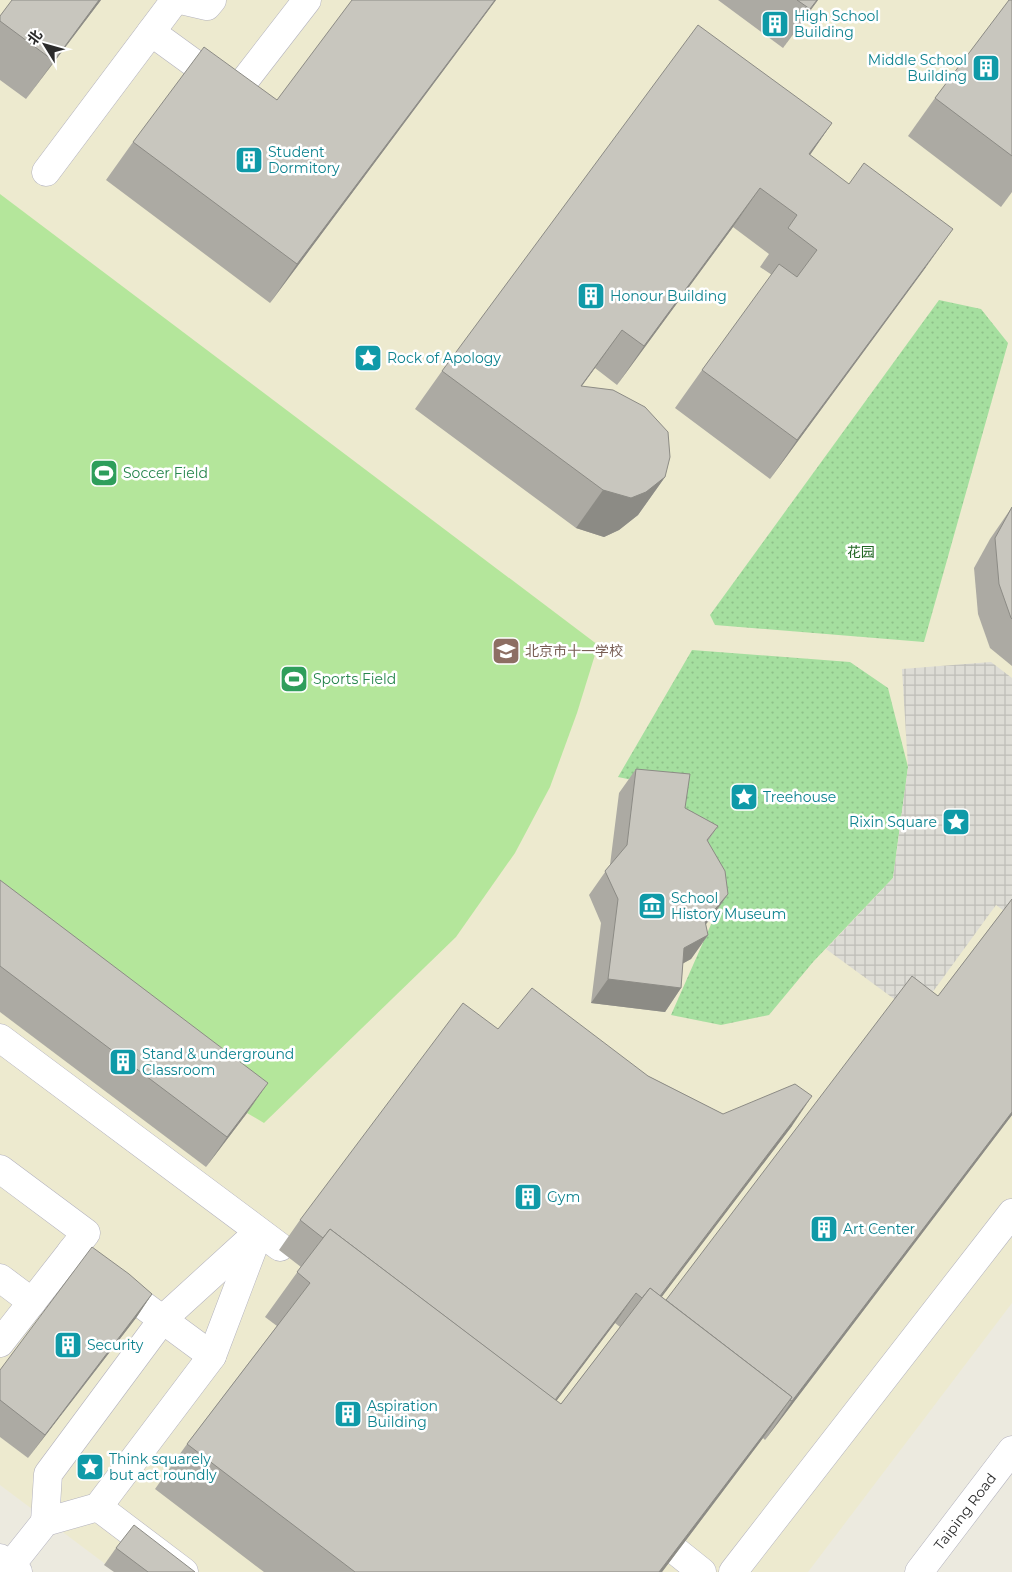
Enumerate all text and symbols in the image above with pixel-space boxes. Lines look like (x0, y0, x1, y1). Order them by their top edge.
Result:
place label: High School Building (794, 7, 879, 41)
building icon: High School Building (760, 9, 790, 39)
north arrow (20, 20, 70, 70)
text: 北 (23, 26, 46, 48)
place label: Middle School Building (868, 51, 967, 85)
building icon: Middle School Building (971, 53, 1001, 83)
place label: Student Dormitory (268, 143, 340, 177)
building icon: Student Dormitory (234, 145, 264, 175)
building icon: Honour Building (576, 281, 606, 311)
place label: Honour Building (610, 287, 727, 305)
place icon: Rock of Apology (353, 343, 383, 373)
place label: Rock of Apology (387, 349, 501, 367)
sports icon: Soccer Field (89, 458, 119, 488)
place label: Soccer Field (123, 464, 208, 482)
park label: 花园 (847, 543, 875, 561)
school or university icon: 北京市十一学校 (491, 636, 521, 666)
place label: 北京市十一学校 (525, 642, 623, 660)
sports icon: Sports Field (279, 664, 309, 694)
place label: Sports Field (313, 670, 396, 688)
place icon: Treehouse (729, 782, 759, 812)
place label: Treehouse (763, 788, 836, 806)
place icon: Rixin Square (941, 807, 971, 837)
place label: Rixin Square (849, 813, 937, 831)
place label: School History Museum (671, 889, 786, 923)
museum icon: School History Museum (637, 891, 667, 921)
place label: Stand & underground Classroom (142, 1045, 294, 1079)
building icon: Stand & underground Classroom (108, 1047, 138, 1077)
building icon: Gym (513, 1182, 543, 1212)
place label: Gym (547, 1188, 580, 1206)
building icon: Art Center (809, 1214, 839, 1244)
place label: Art Center (843, 1220, 916, 1238)
building icon: Security (53, 1330, 83, 1360)
place label: Security (87, 1336, 144, 1354)
place label: Aspiration Building (367, 1397, 438, 1431)
building icon: Aspiration Building (333, 1399, 363, 1429)
place label: Think squarely but act roundly (109, 1450, 217, 1484)
place icon: Think squarely but act roundly (75, 1452, 105, 1482)
street label: Taiping Road (930, 1469, 1000, 1554)

